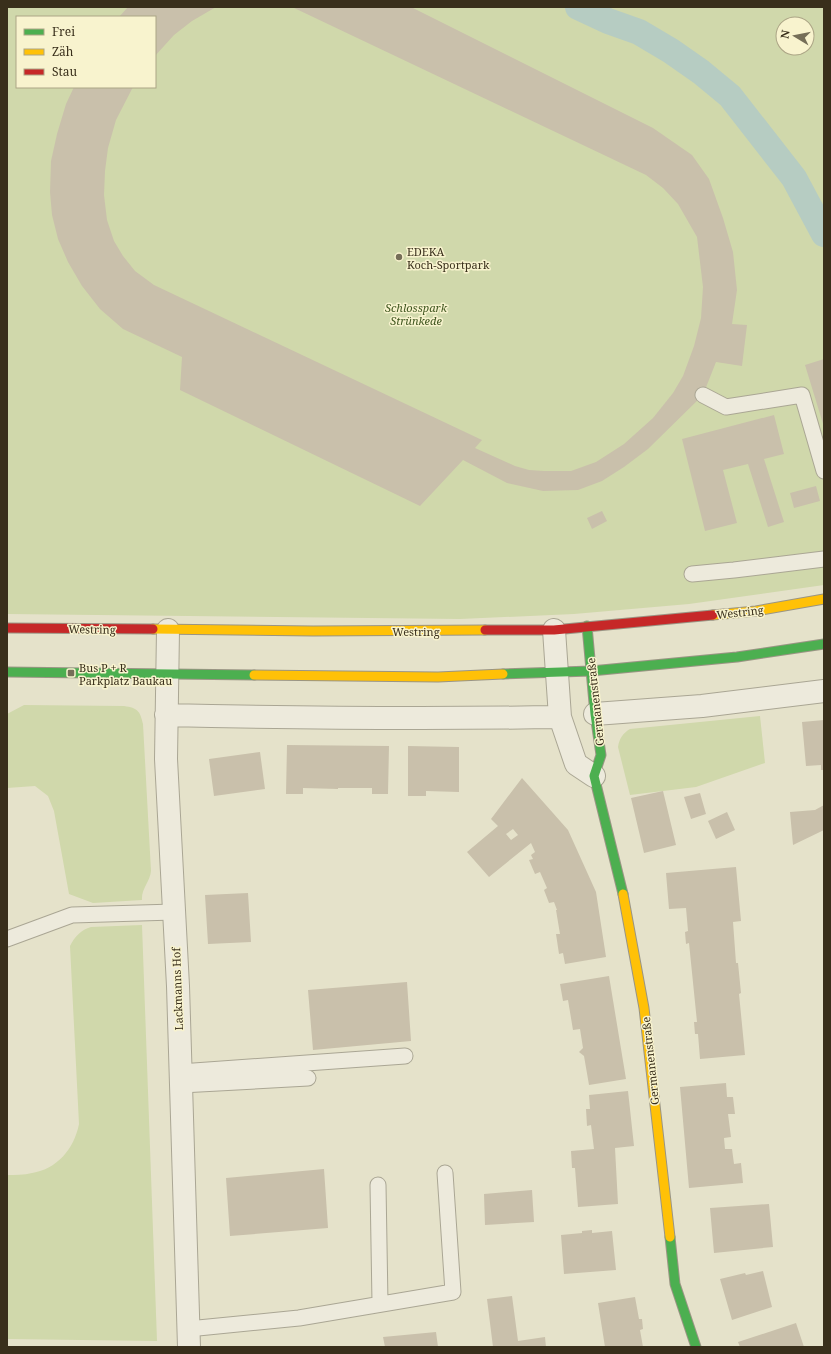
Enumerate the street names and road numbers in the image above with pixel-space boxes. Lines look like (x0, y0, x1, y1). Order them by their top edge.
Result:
street label: Westring (716, 602, 764, 622)
street label: Westring (68, 621, 116, 637)
street label: Westring (392, 624, 440, 639)
street label: Germanenstraße (583, 657, 607, 747)
street label: Lackmanns Hof (168, 947, 186, 1031)
street label: Germanenstraße (638, 1016, 662, 1106)

